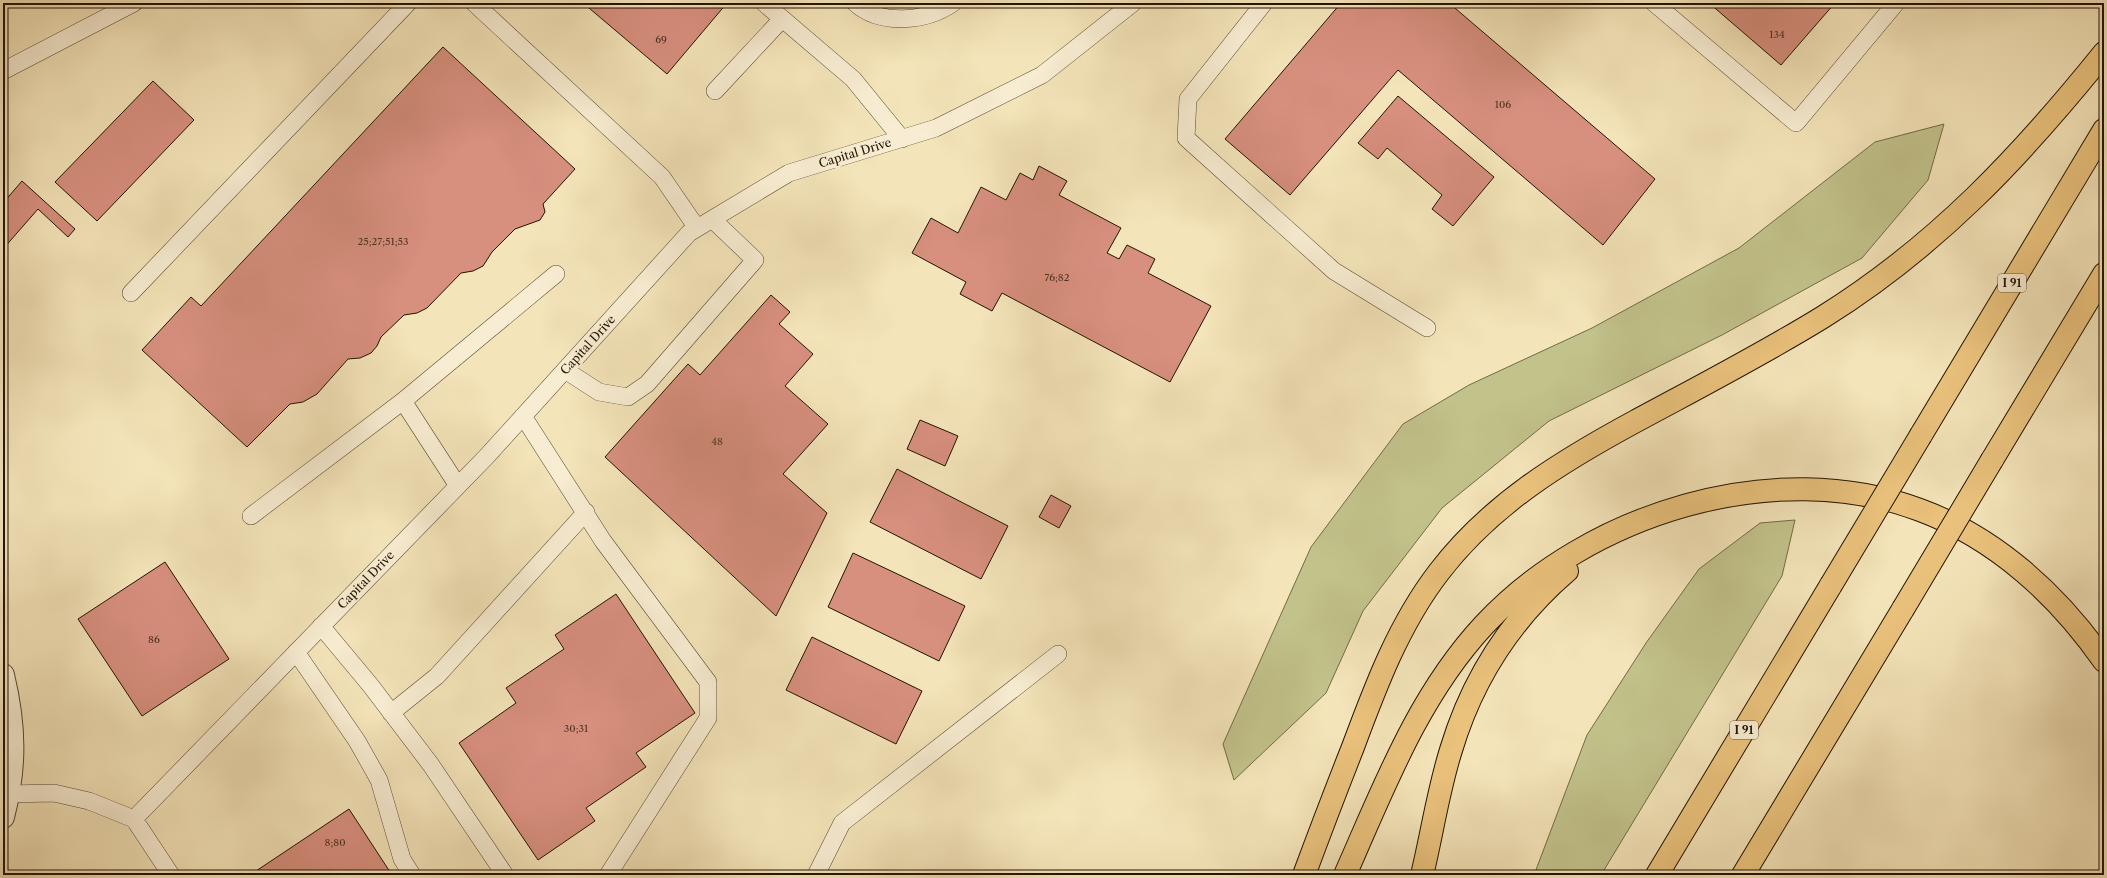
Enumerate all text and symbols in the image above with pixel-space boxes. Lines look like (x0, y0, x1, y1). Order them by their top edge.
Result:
house number: 134 (1769, 28, 1785, 41)
house number: 69 (655, 33, 667, 46)
house number: 106 (1495, 98, 1511, 111)
street label: Capital Drive (817, 134, 893, 171)
house number: 25;27;51;53 (358, 235, 408, 248)
house number: 76;82 (1044, 271, 1070, 284)
road number: I 91 (1998, 274, 2026, 292)
street label: Capital Drive (557, 312, 619, 378)
house number: 48 (711, 435, 723, 448)
street label: Capital Drive (334, 547, 397, 612)
house number: 86 (148, 633, 160, 646)
road number: I 91 (1730, 721, 1758, 739)
house number: 30;31 (564, 722, 589, 735)
house number: 8;80 (324, 836, 346, 849)

